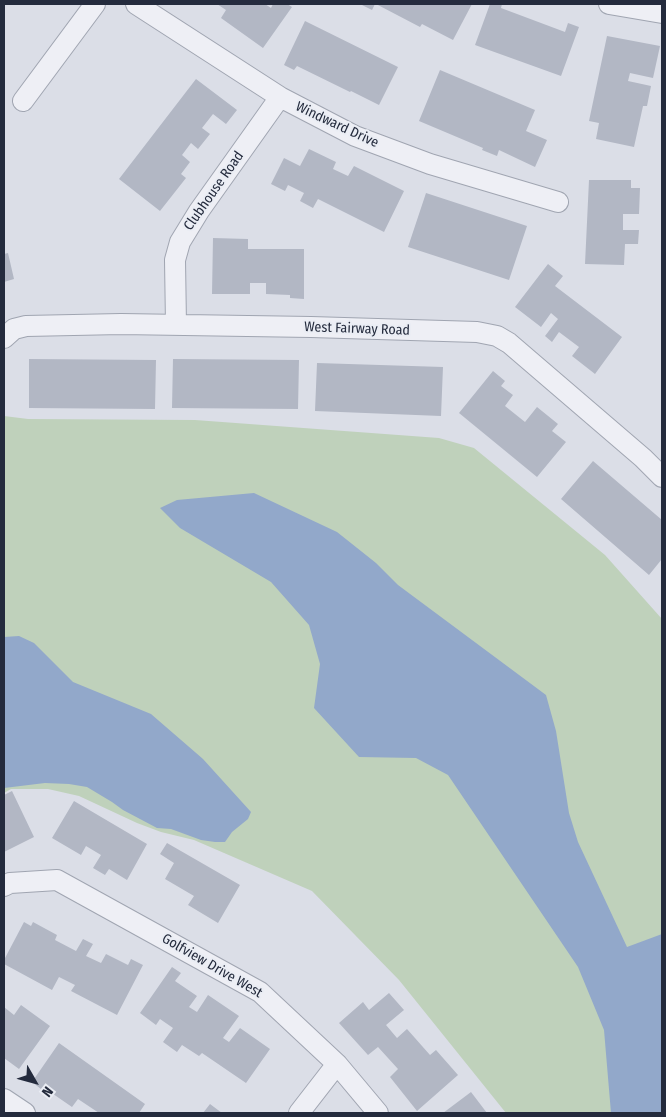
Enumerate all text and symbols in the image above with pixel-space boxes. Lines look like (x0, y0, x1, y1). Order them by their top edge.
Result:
street label: Windward Drive (293, 98, 381, 152)
street label: Clubhouse Road (181, 148, 247, 234)
street label: West Fairway Road (304, 319, 410, 339)
street label: Golfview Drive West (159, 930, 265, 1002)
north arrow (10, 1057, 60, 1107)
text: N (38, 1083, 56, 1100)

